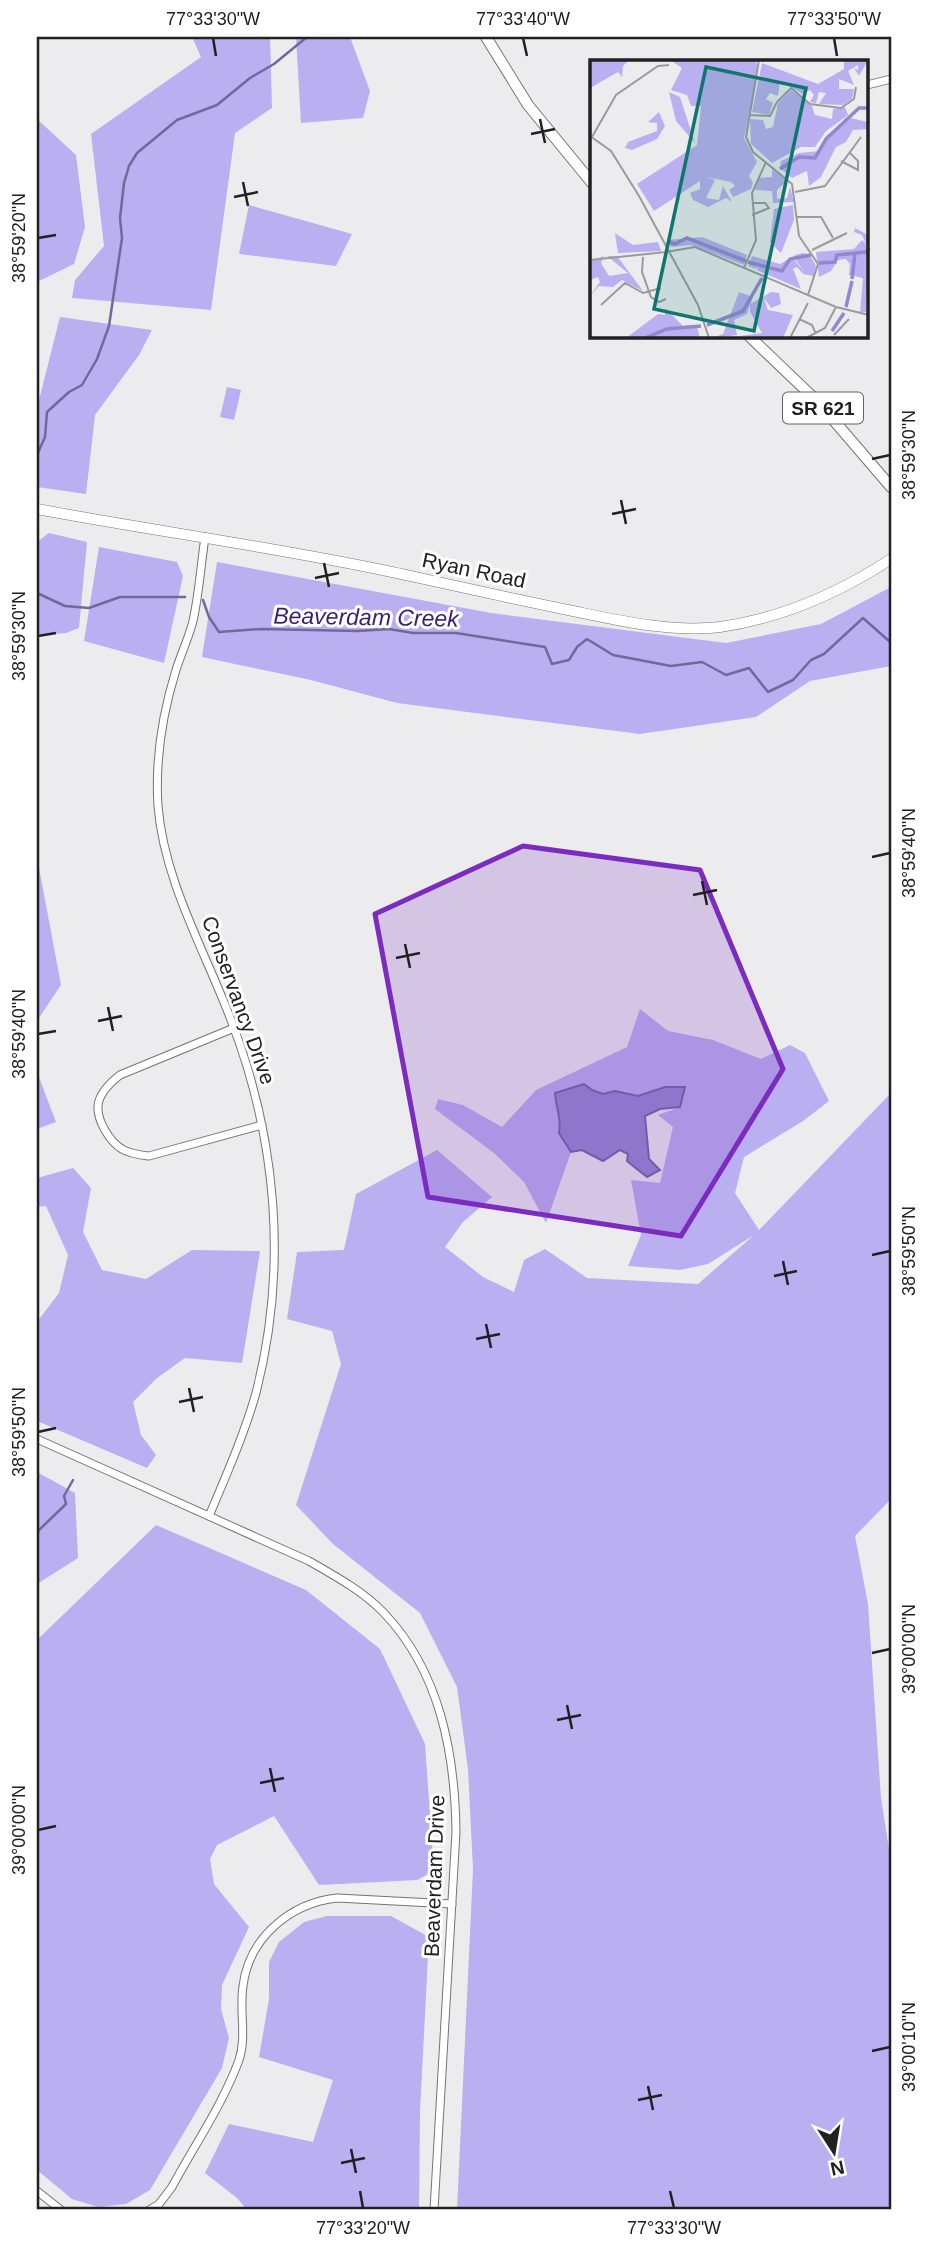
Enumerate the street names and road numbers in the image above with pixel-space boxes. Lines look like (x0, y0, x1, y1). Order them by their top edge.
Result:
road number: SR 621 (783, 392, 863, 424)
street label: Ryan Road (420, 548, 528, 592)
street label: Conservancy Drive (198, 913, 280, 1087)
street label: Beaverdam Drive (420, 1795, 448, 1957)

